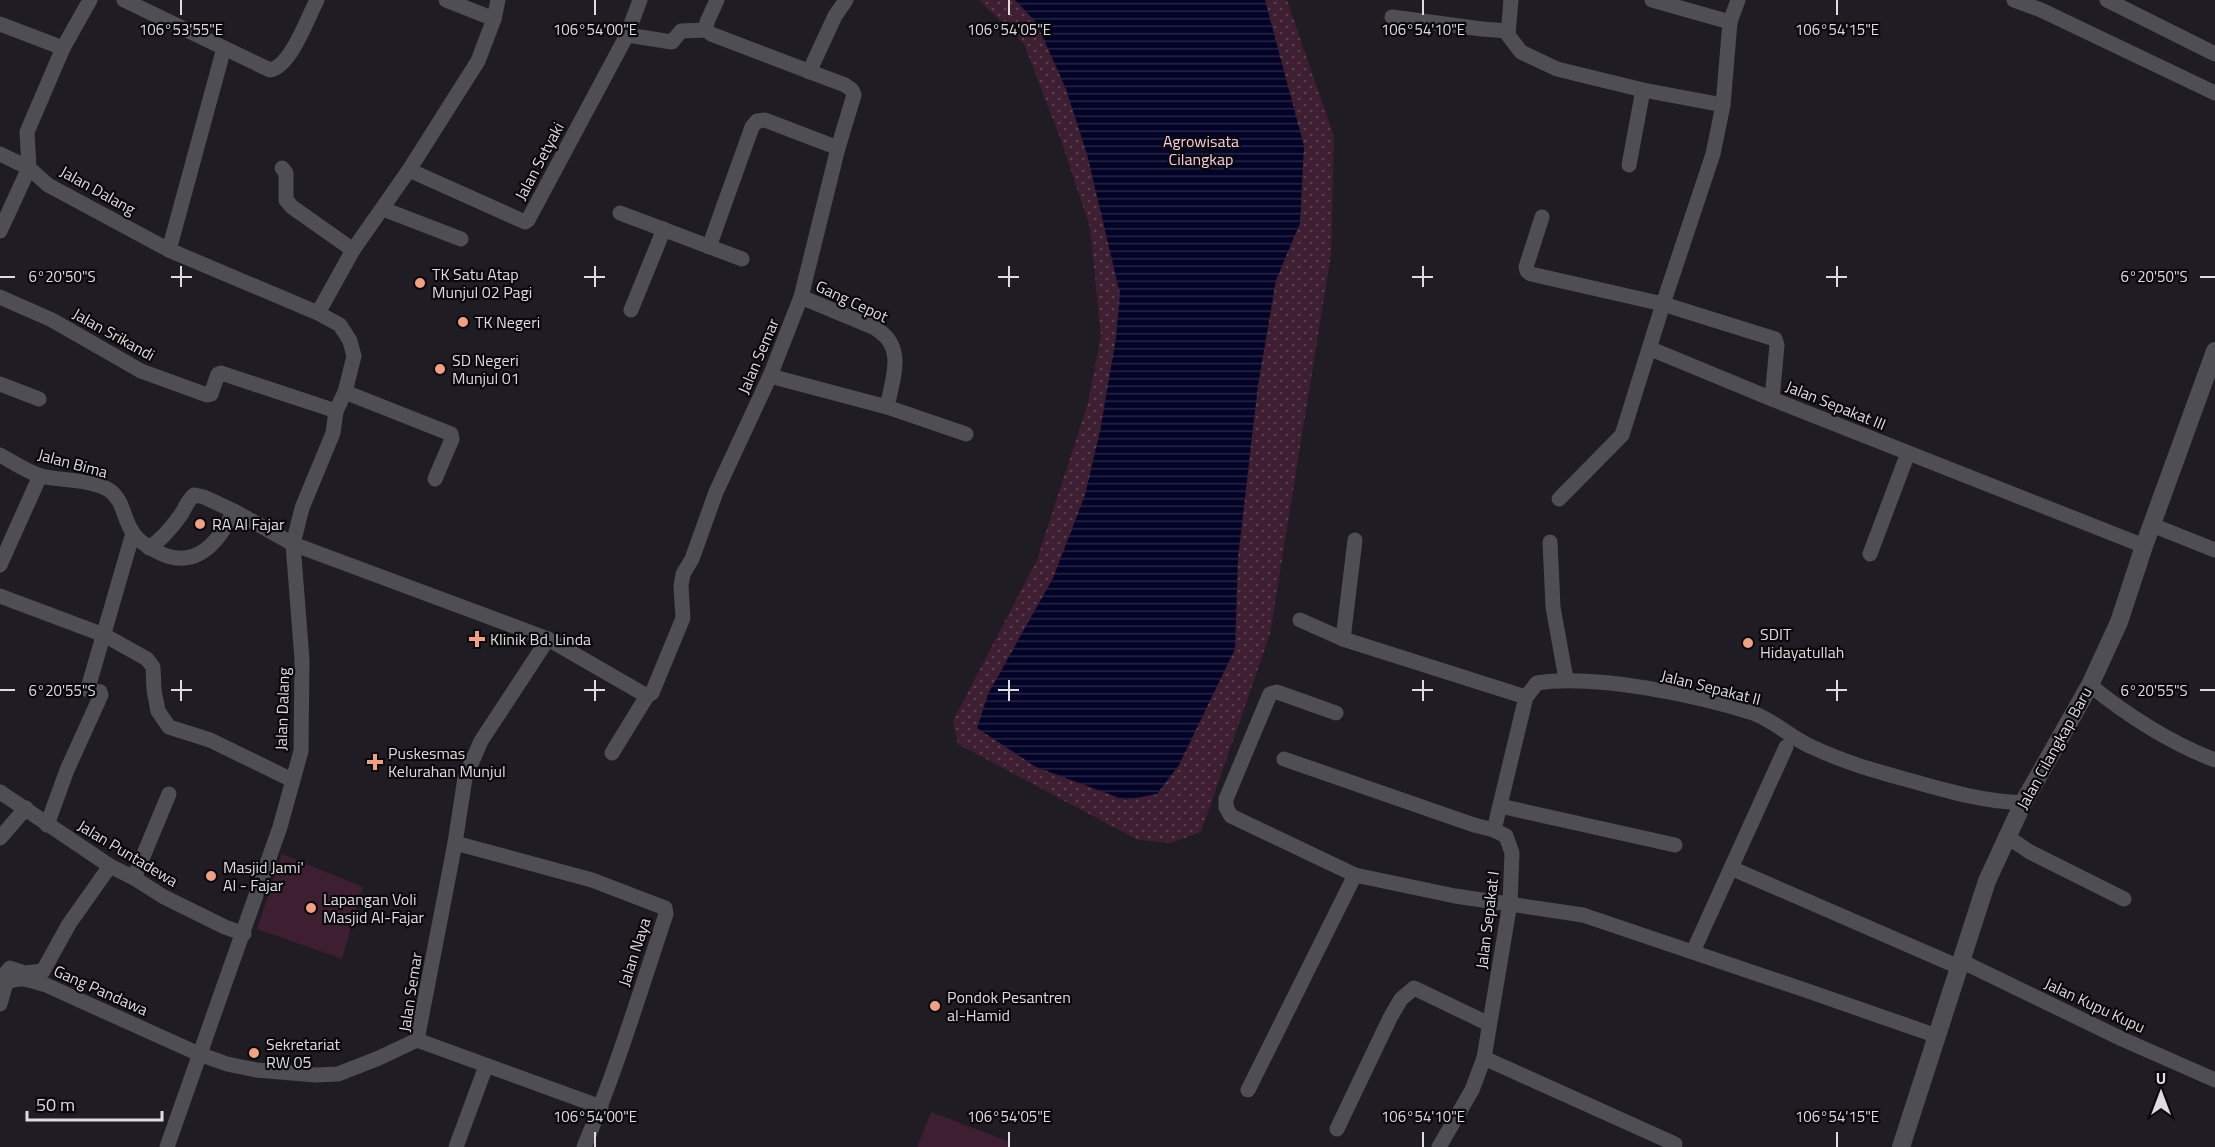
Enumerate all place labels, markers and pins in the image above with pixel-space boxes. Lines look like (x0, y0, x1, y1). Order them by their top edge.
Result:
place label: TK Satu Atap Munjul 02 Pagi (432, 262, 532, 304)
marker: TK Satu Atap Munjul 02 Pagi (413, 276, 427, 290)
place label: TK Negeri (475, 310, 540, 334)
marker: TK Negeri (456, 315, 470, 329)
place label: SD Negeri Munjul 01 (452, 348, 520, 390)
marker: SD Negeri Munjul 01 (433, 362, 447, 376)
place label: RA Al Fajar (212, 512, 285, 536)
marker: RA Al Fajar (193, 517, 207, 531)
place label: SDIT Hidayatullah (1760, 622, 1844, 664)
place label: Klinik Bd. Linda (490, 627, 591, 651)
marker: Klinik Bd. Linda (468, 630, 486, 648)
marker: SDIT Hidayatullah (1741, 636, 1755, 650)
place label: Puskesmas Kelurahan Munjul (388, 741, 506, 783)
marker: Puskesmas Kelurahan Munjul (366, 753, 384, 771)
place label: Masjid Jami' Al - Fajar (223, 855, 304, 897)
marker: Masjid Jami' Al - Fajar (204, 869, 218, 883)
place label: Lapangan Voli Masjid Al-Fajar (323, 887, 425, 929)
marker: Lapangan Voli Masjid Al-Fajar (304, 901, 318, 915)
place label: Pondok Pesantren al-Hamid (947, 985, 1071, 1027)
marker: Pondok Pesantren al-Hamid (928, 999, 942, 1013)
place label: Sekretariat RW 05 (266, 1032, 341, 1074)
marker: Sekretariat RW 05 (247, 1046, 261, 1060)

